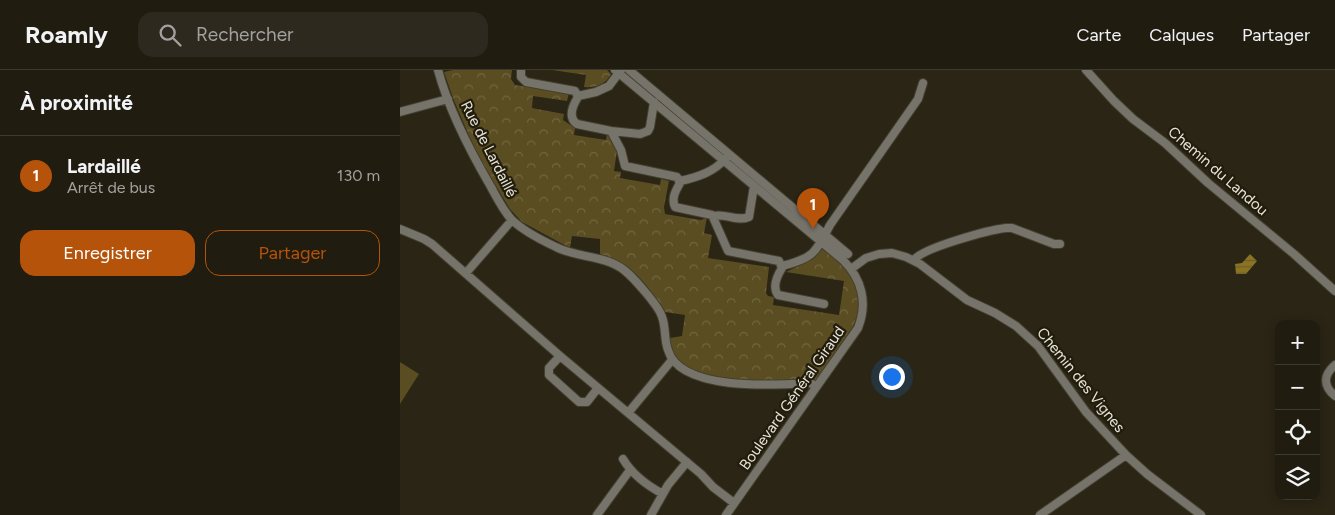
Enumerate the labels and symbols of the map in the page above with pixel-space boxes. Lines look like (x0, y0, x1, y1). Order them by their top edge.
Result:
street label: Rue de Lardaillé (457, 98, 521, 200)
street label: Chemin du Landou (1164, 123, 1272, 219)
pin: 1 (797, 188, 829, 229)
street label: Boulevard Général Giraud (736, 323, 848, 473)
street label: Chemin des Vignes (1033, 324, 1129, 436)
your location (879, 364, 905, 390)

